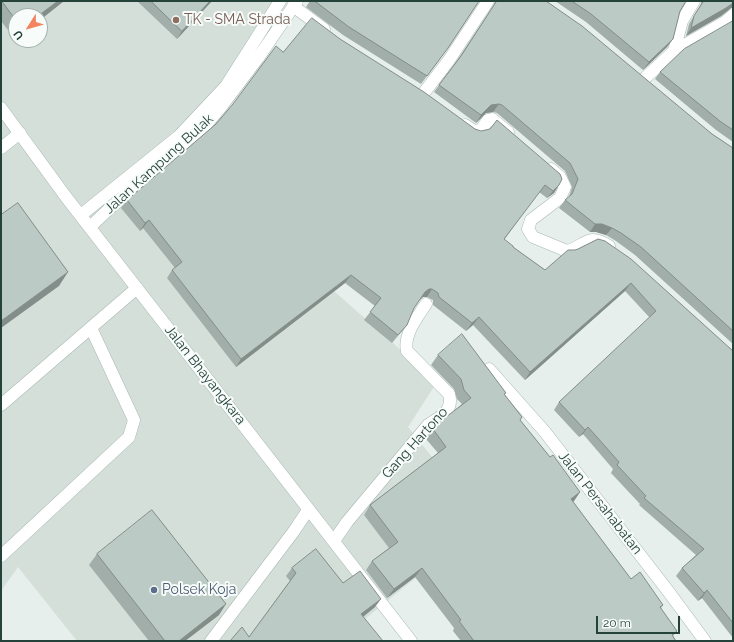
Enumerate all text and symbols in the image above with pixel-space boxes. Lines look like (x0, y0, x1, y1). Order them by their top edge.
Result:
north arrow (8, 8, 48, 48)
place label: TK - SMA Strada (184, 12, 290, 28)
marker: TK - SMA Strada (171, 15, 181, 25)
text: U (11, 28, 26, 42)
street label: Jalan Kampung Bulak (101, 111, 217, 217)
street label: Jalan Bhayangkara (161, 322, 249, 428)
street label: Gang Hartono (379, 404, 451, 482)
street label: Jalan Persahabatan (555, 448, 645, 558)
place label: Polsek Koja (162, 582, 236, 598)
marker: Polsek Koja (149, 585, 159, 595)
scale bar (598, 608, 682, 634)
text: 20 m (603, 616, 631, 630)

